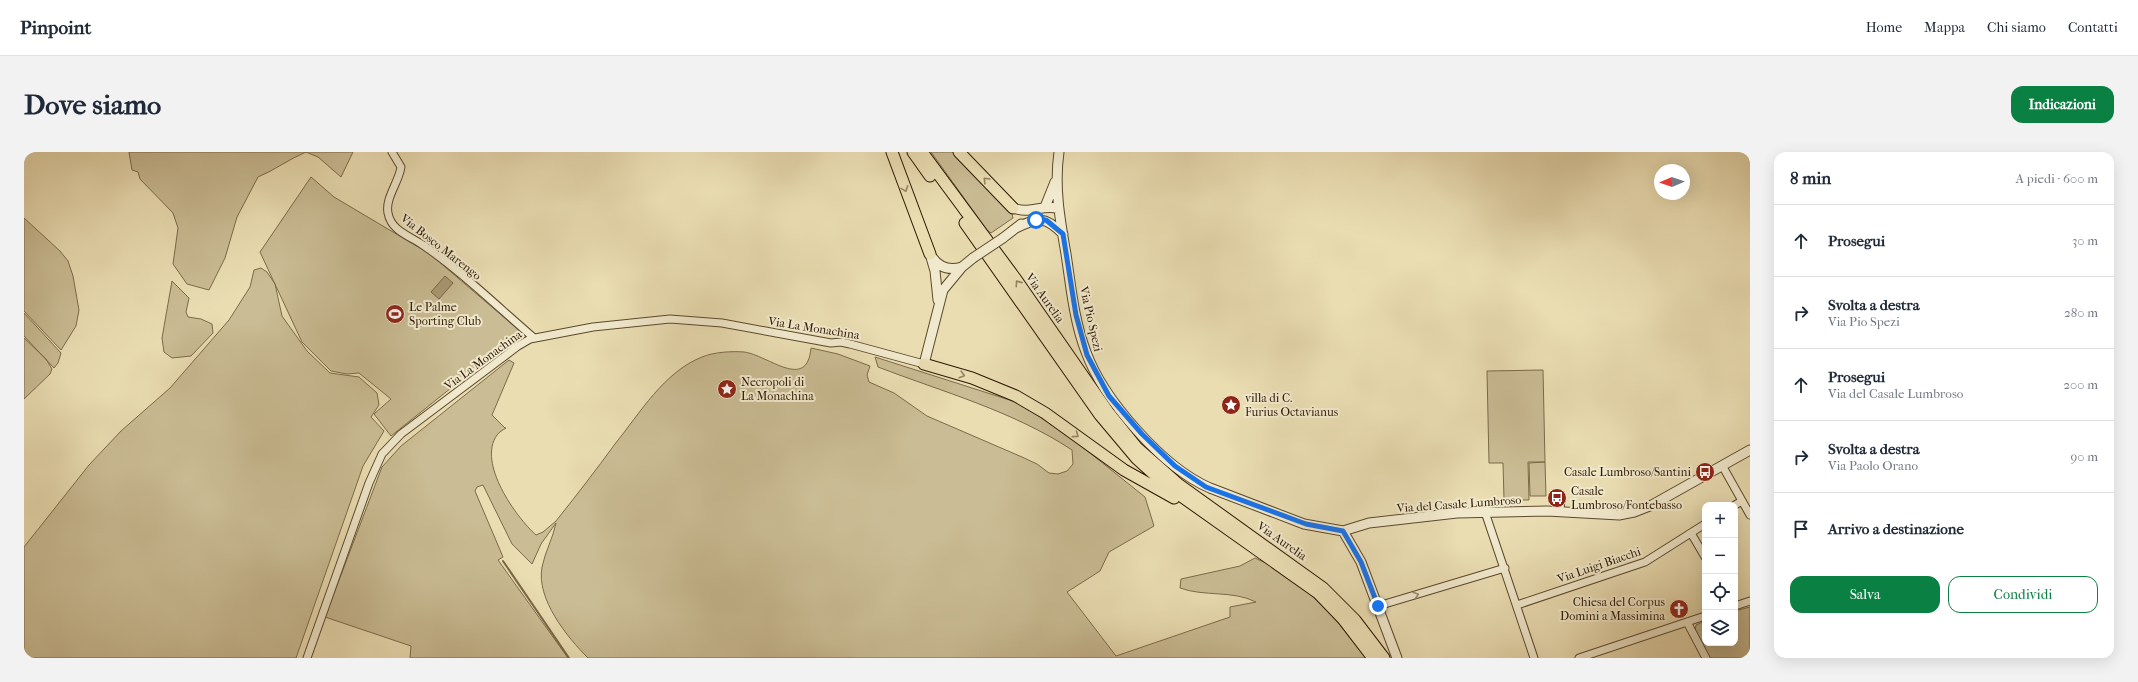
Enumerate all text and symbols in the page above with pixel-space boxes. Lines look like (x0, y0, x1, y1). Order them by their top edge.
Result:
text: Pinpoint (20, 17, 91, 39)
text: Home (1866, 19, 1902, 36)
text: Mappa (1924, 19, 1965, 36)
text: Chi siamo (1987, 19, 2046, 36)
text: Contatti (2068, 19, 2118, 36)
button: Indicazioni (2011, 86, 2114, 123)
text: Dove siamo (24, 88, 161, 121)
north arrow (1654, 164, 1690, 200)
text: 8 min (1790, 168, 1831, 188)
text: A piedi · 600 m (2016, 171, 2098, 186)
one-way arrow (983, 177, 991, 185)
one-way arrow (901, 185, 909, 192)
street label: Via Bosco Marengo (397, 210, 484, 283)
route start (1027, 211, 1045, 229)
icon: ahead (1790, 230, 1812, 252)
text: Prosegui (1828, 232, 1885, 250)
text: 30 m (2072, 233, 2098, 248)
street label: Via Aurelia (1022, 270, 1067, 326)
one-way arrow (1016, 281, 1023, 288)
street label: Via Pio Spezi (1076, 284, 1105, 353)
text: Svolta a destra (1828, 296, 1920, 314)
place label: Le Palme Sporting Club (409, 300, 481, 328)
icon: right (1790, 302, 1812, 324)
sports icon: Le Palme Sporting Club (384, 303, 406, 325)
text: 280 m (2064, 305, 2098, 320)
street label: Via La Monachina (766, 314, 861, 342)
text: Via Pio Spezi (1828, 314, 1900, 329)
street label: Via La Monachina (441, 327, 525, 393)
text: Prosegui (1828, 368, 1885, 386)
one-way arrow (958, 370, 965, 379)
icon: ahead (1790, 374, 1812, 396)
place label: Necropoli di La Monachina (741, 375, 814, 403)
text: 200 m (2063, 377, 2098, 392)
place icon: Necropoli di La Monachina (716, 378, 738, 400)
text: Via del Casale Lumbroso (1828, 386, 1963, 401)
place label: villa di C. Furius Octavianus (1245, 391, 1339, 419)
place icon: villa di C. Furius Octavianus (1220, 394, 1242, 416)
one-way arrow (1071, 430, 1078, 437)
text: Svolta a destra (1828, 440, 1920, 458)
icon: right (1790, 446, 1812, 468)
text: 90 m (2070, 449, 2098, 464)
text: Via Paolo Orano (1828, 458, 1918, 473)
bus stop icon: Casale Lumbroso/Santini (1694, 461, 1716, 483)
place label: Casale Lumbroso/Santini (1564, 465, 1691, 479)
place label: Casale Lumbroso/Fontebasso (1571, 484, 1682, 512)
bus stop icon: Casale Lumbroso/Fontebasso (1546, 487, 1568, 509)
street label: Via del Casale Lumbroso (1395, 493, 1522, 515)
map controls (1702, 502, 1738, 646)
button: + (1702, 502, 1738, 538)
street label: Via Aurelia (1254, 518, 1310, 563)
icon: arrive (1790, 518, 1812, 540)
text: Arrivo a destinazione (1828, 520, 1964, 538)
button: − (1702, 538, 1738, 574)
street label: Via Luigi Biacchi (1555, 544, 1643, 586)
button: locate (1702, 574, 1738, 610)
button: Salva (1790, 576, 1940, 613)
button: Condividi (1948, 576, 2098, 613)
one-way arrow (1412, 591, 1419, 600)
place label: Chiesa del Corpus Domini a Massimina (1560, 595, 1666, 623)
route end (1369, 597, 1387, 615)
church icon: Chiesa del Corpus Domini a Massimina (1668, 598, 1690, 620)
button: layers (1702, 610, 1738, 646)

